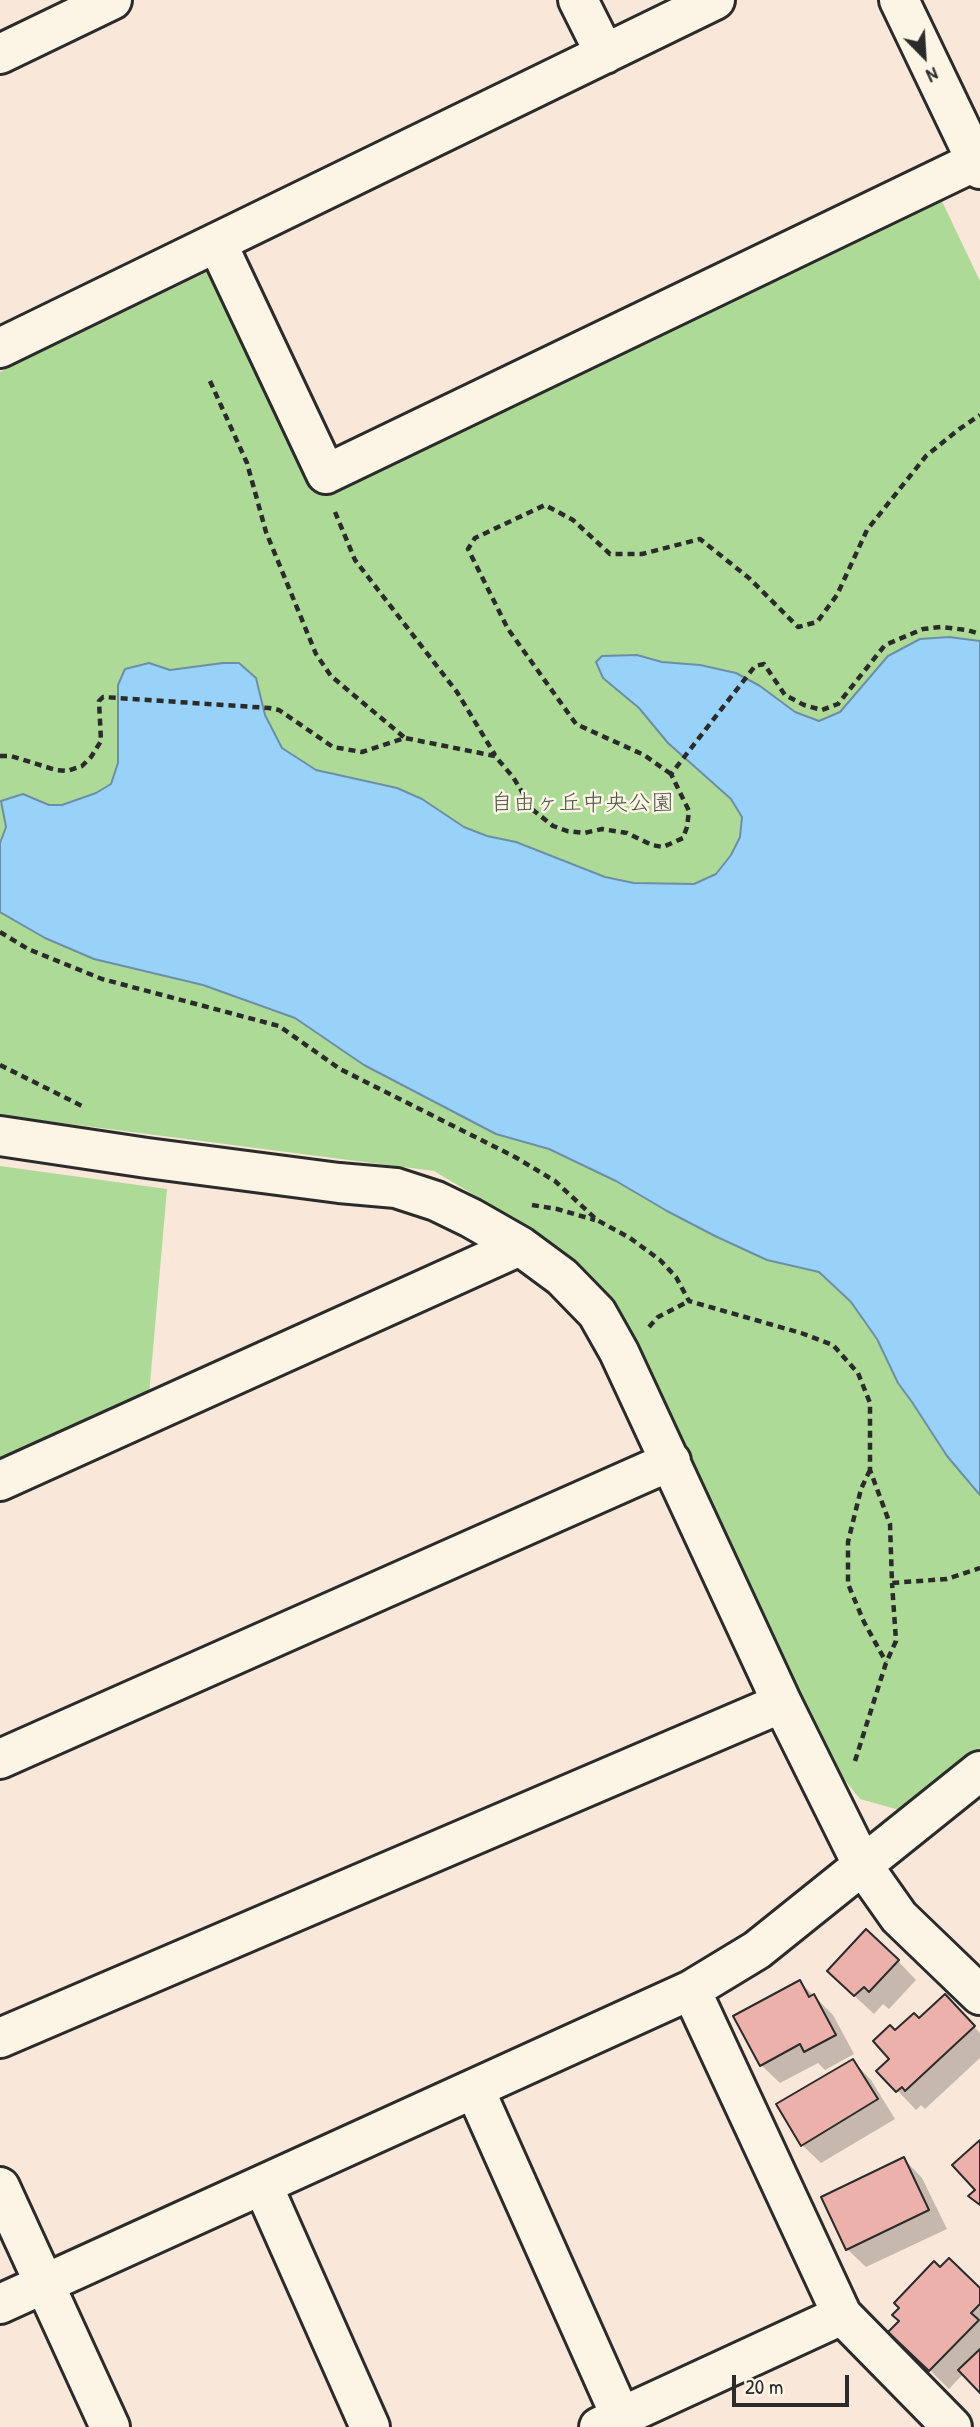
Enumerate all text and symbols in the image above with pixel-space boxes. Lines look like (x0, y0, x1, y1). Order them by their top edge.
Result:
north arrow (889, 21, 959, 91)
text: N (923, 61, 942, 89)
park label: 自由ヶ丘中央公園 (490, 790, 674, 818)
scale bar (735, 2360, 852, 2404)
text: 20 m (745, 2372, 783, 2401)

